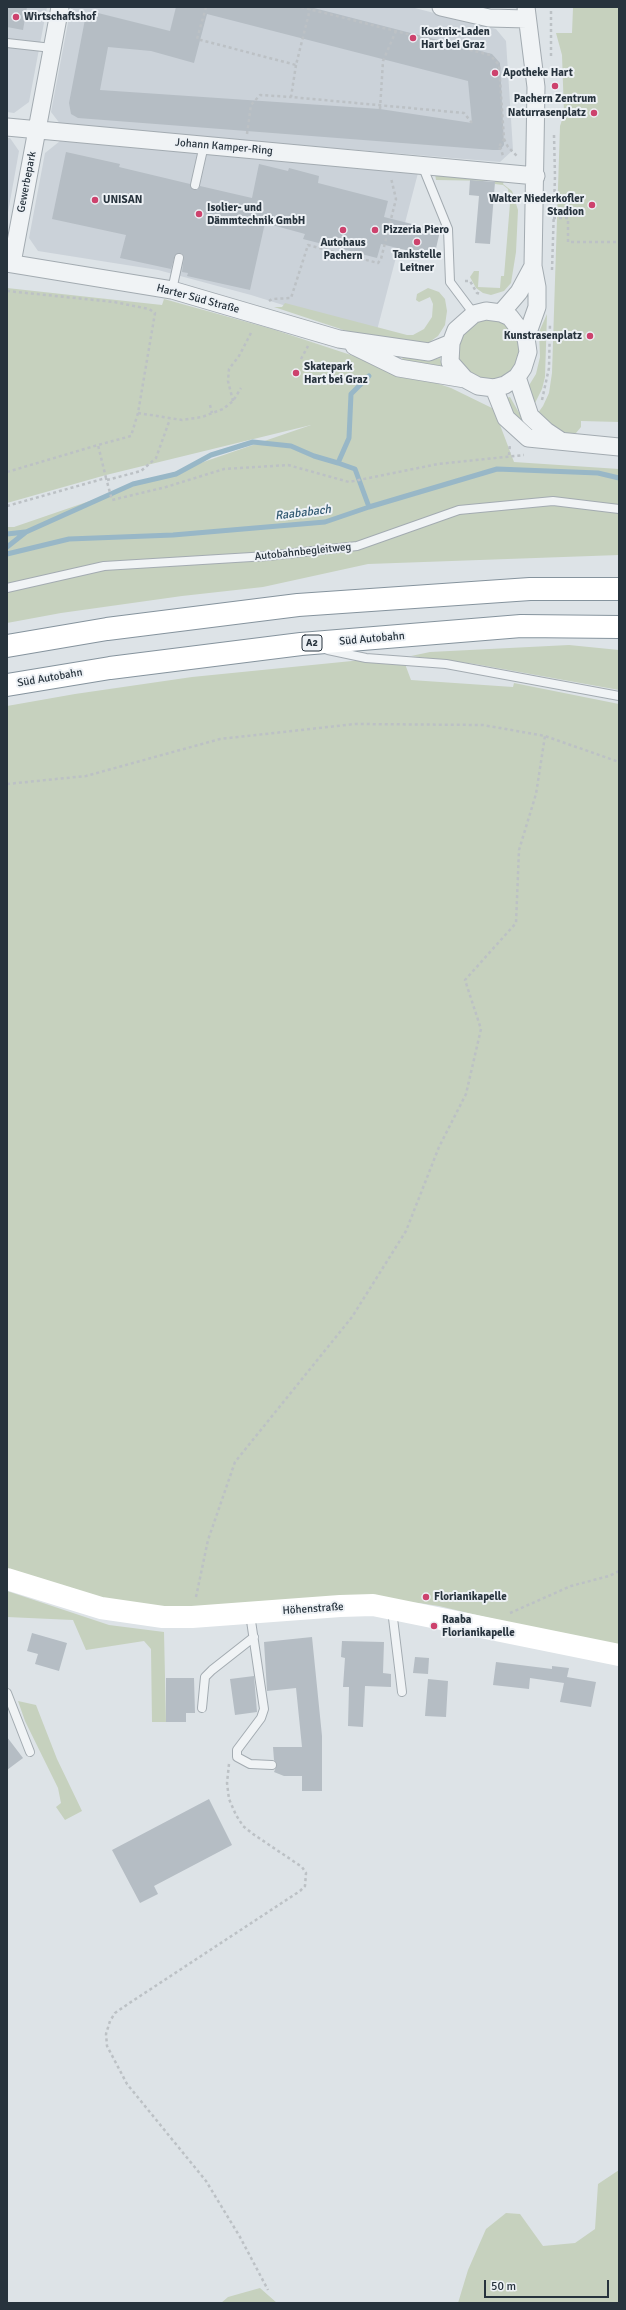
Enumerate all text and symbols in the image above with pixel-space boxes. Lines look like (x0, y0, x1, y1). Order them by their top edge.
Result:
place label: Wirtschaftshof (24, 10, 96, 24)
marker: Wirtschaftshof (11, 12, 21, 22)
place label: Kostnix-Laden Hart bei Graz (421, 25, 490, 51)
marker: Kostnix-Laden Hart bei Graz (408, 33, 418, 43)
place label: Apotheke Hart (503, 66, 573, 80)
marker: Apotheke Hart (490, 68, 500, 78)
marker: Pachern Zentrum (550, 81, 560, 91)
place label: Pachern Zentrum (514, 92, 596, 106)
place label: Naturrasenplatz (508, 106, 586, 120)
marker: Naturrasenplatz (589, 108, 599, 118)
street label: Johann Kamper-Ring (175, 136, 273, 158)
street label: Gewerbepark (15, 150, 39, 214)
place label: Walter Niederkofler Stadion (489, 192, 584, 218)
place label: UNISAN (103, 193, 142, 207)
marker: UNISAN (90, 195, 100, 205)
marker: Walter Niederkofler Stadion (587, 200, 597, 210)
place label: Isolier- und Dämmtechnik GmbH (207, 201, 305, 227)
marker: Isolier- und Dämmtechnik GmbH (194, 209, 204, 219)
place label: Pizzeria Piero (383, 223, 449, 237)
marker: Autohaus Pachern (338, 225, 348, 235)
marker: Pizzeria Piero (370, 225, 380, 235)
place label: Autohaus Pachern (320, 236, 366, 262)
marker: Tankstelle Leitner (412, 237, 422, 247)
place label: Tankstelle Leitner (393, 248, 441, 274)
street label: Harter Süd Straße (155, 282, 241, 316)
place label: Kunstrasenplatz (504, 329, 582, 343)
marker: Kunstrasenplatz (585, 331, 595, 341)
place label: Skatepark Hart bei Graz (304, 360, 368, 386)
marker: Skatepark Hart bei Graz (291, 368, 301, 378)
water label: Raababach (274, 502, 332, 524)
street label: Autobahnbegleitweg (254, 540, 352, 564)
street label: Süd Autobahn (339, 630, 405, 648)
road number: A2 (302, 635, 322, 651)
street label: Süd Autobahn (16, 666, 84, 690)
place label: Florianikapelle (434, 1590, 507, 1604)
marker: Florianikapelle (421, 1592, 431, 1602)
street label: Höhenstraße (282, 1600, 344, 1618)
place label: Raaba Florianikapelle (442, 1613, 515, 1639)
marker: Raaba Florianikapelle (429, 1621, 439, 1631)
scale bar (486, 2272, 611, 2298)
text: 50 m (491, 2279, 516, 2294)

